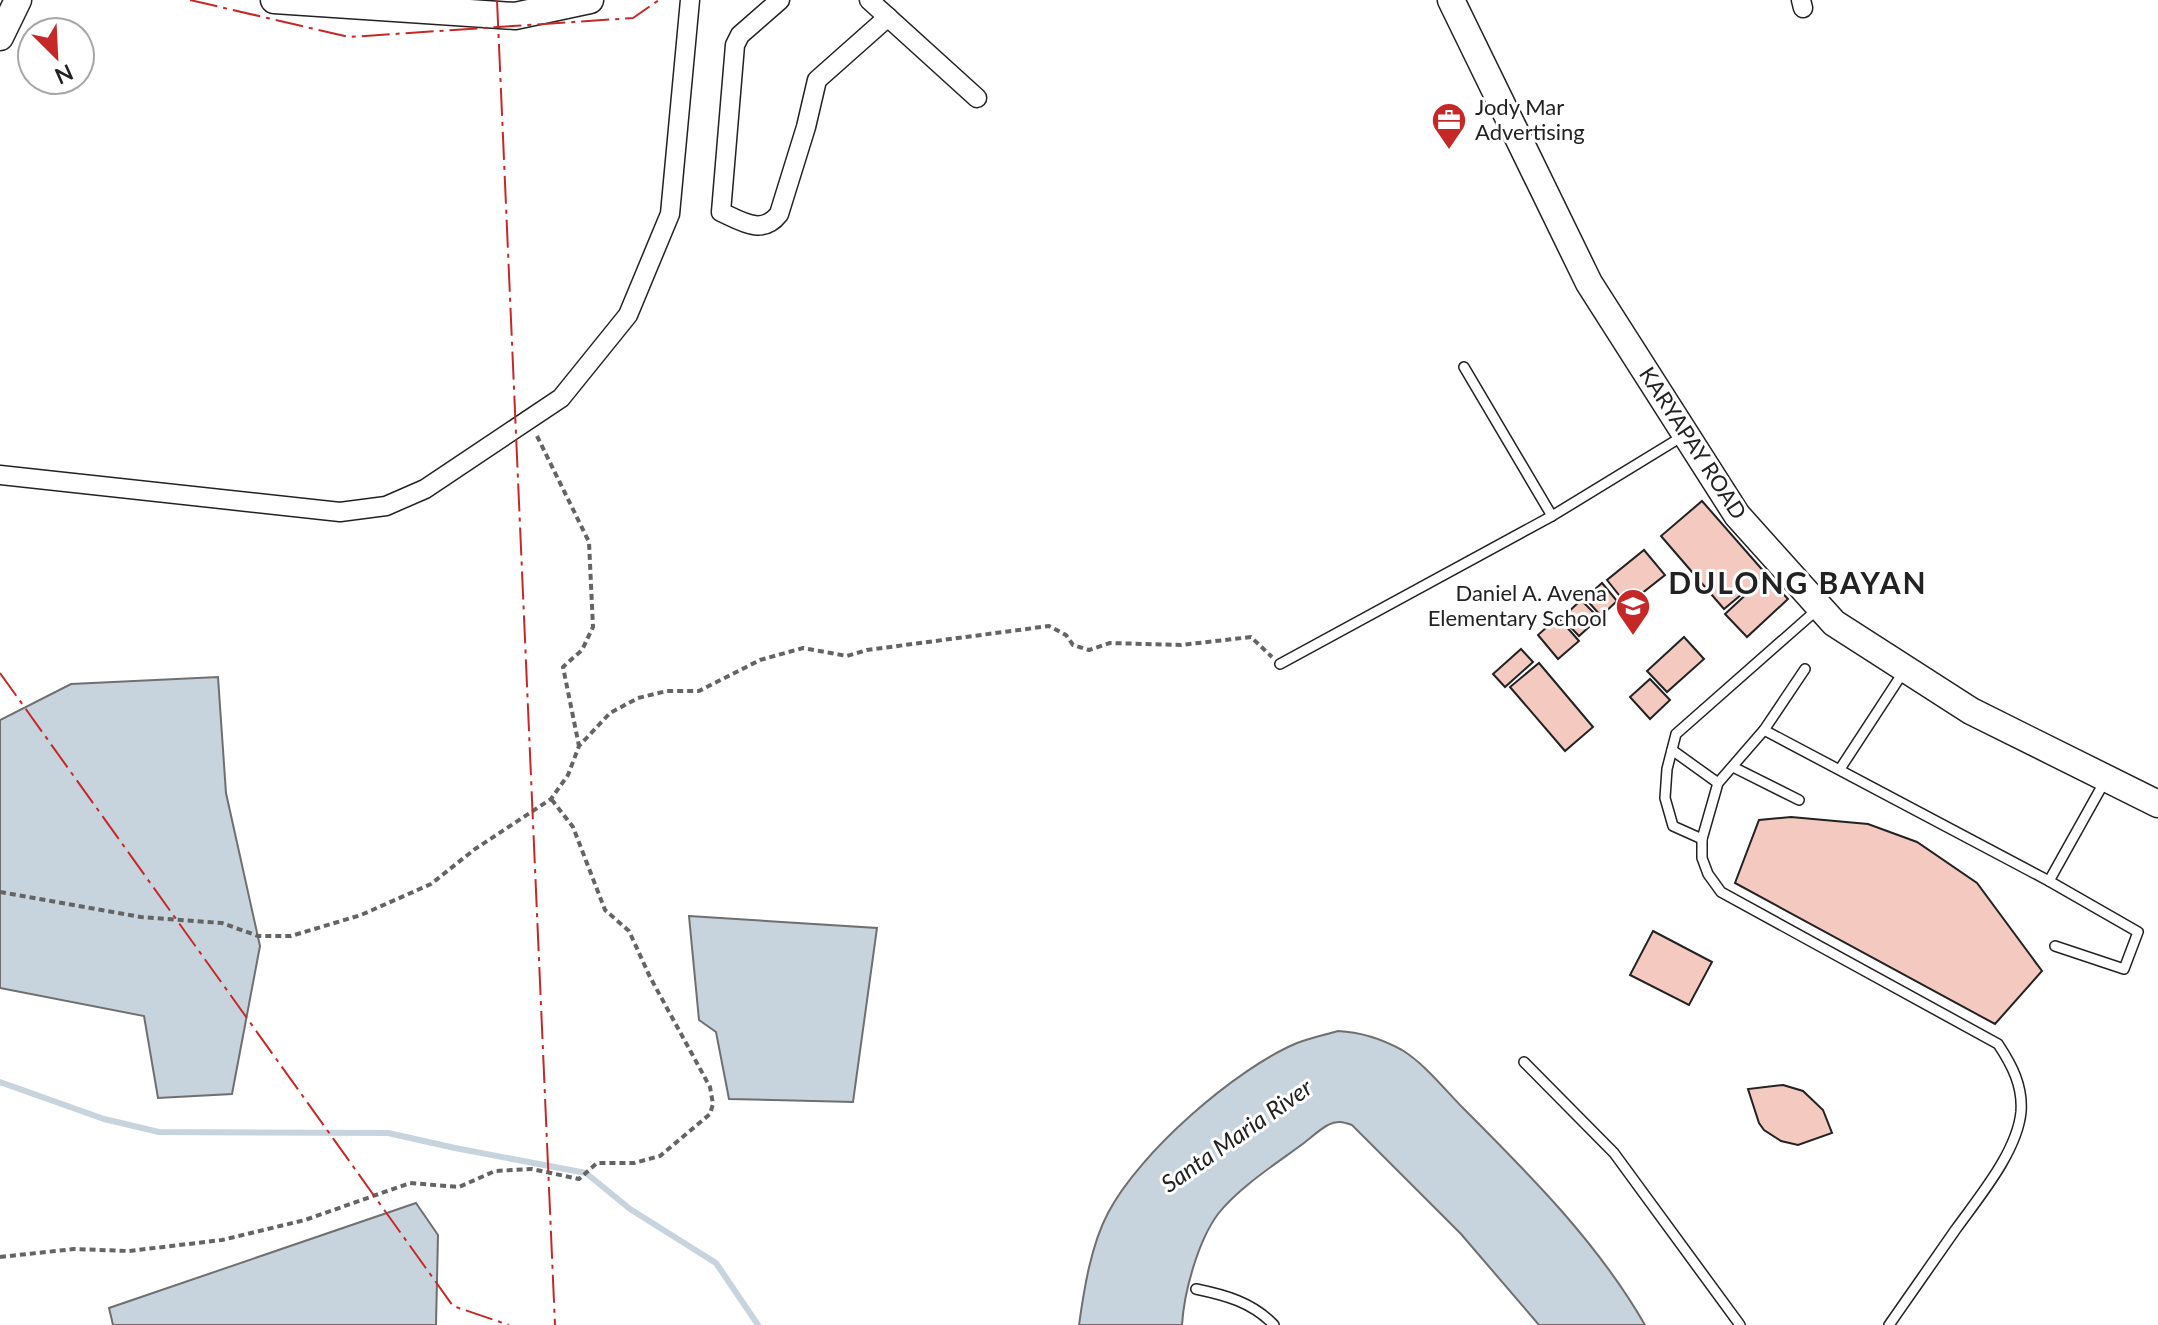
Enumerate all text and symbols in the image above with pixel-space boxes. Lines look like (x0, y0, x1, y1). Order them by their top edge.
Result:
north arrow (16, 16, 96, 96)
text: N (51, 59, 78, 91)
place label: Jody Mar Advertising (1475, 93, 1585, 145)
office icon: Jody Mar Advertising (1430, 101, 1468, 151)
street label: KARYAPAY ROAD (1634, 362, 1753, 524)
district label: DULONG BAYAN (1668, 564, 1928, 600)
place label: Daniel A. Avena Elementary School (1428, 579, 1607, 631)
school or university icon: Daniel A. Avena Elementary School (1614, 587, 1652, 637)
water label: Santa Maria River (1155, 1072, 1318, 1198)

